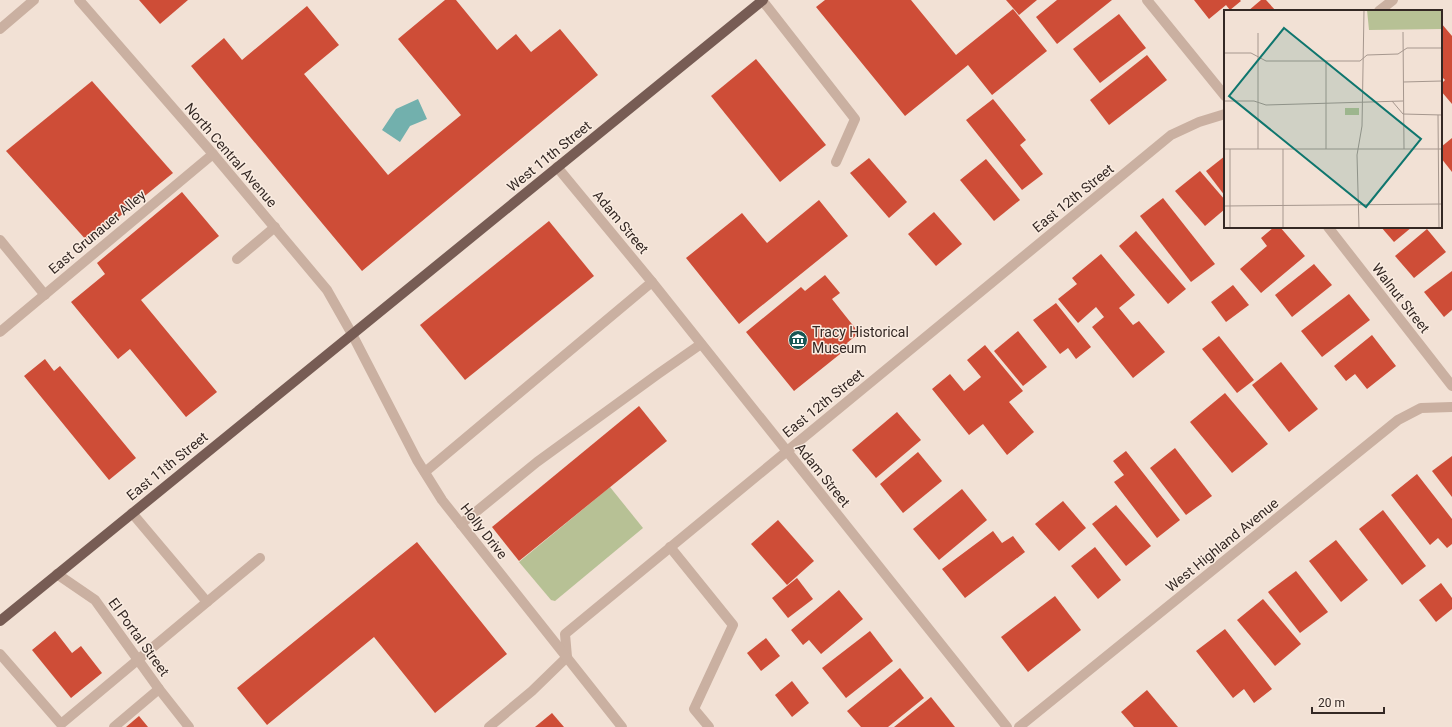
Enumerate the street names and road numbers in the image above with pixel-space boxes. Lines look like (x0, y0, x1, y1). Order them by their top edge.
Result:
street label: North Central Avenue (182, 100, 280, 210)
street label: West 11th Street (504, 117, 595, 195)
street label: East 12th Street (1029, 160, 1117, 235)
street label: East Grunauer Alley (45, 187, 149, 277)
street label: Adam Street (590, 187, 652, 257)
street label: Walnut Street (1369, 260, 1433, 336)
street label: East 12th Street (779, 365, 867, 440)
street label: East 11th Street (123, 428, 211, 503)
street label: Adam Street (792, 440, 854, 510)
street label: West Highland Avenue (1163, 495, 1281, 595)
street label: Holly Drive (457, 500, 511, 562)
street label: El Portal Street (105, 595, 173, 680)

